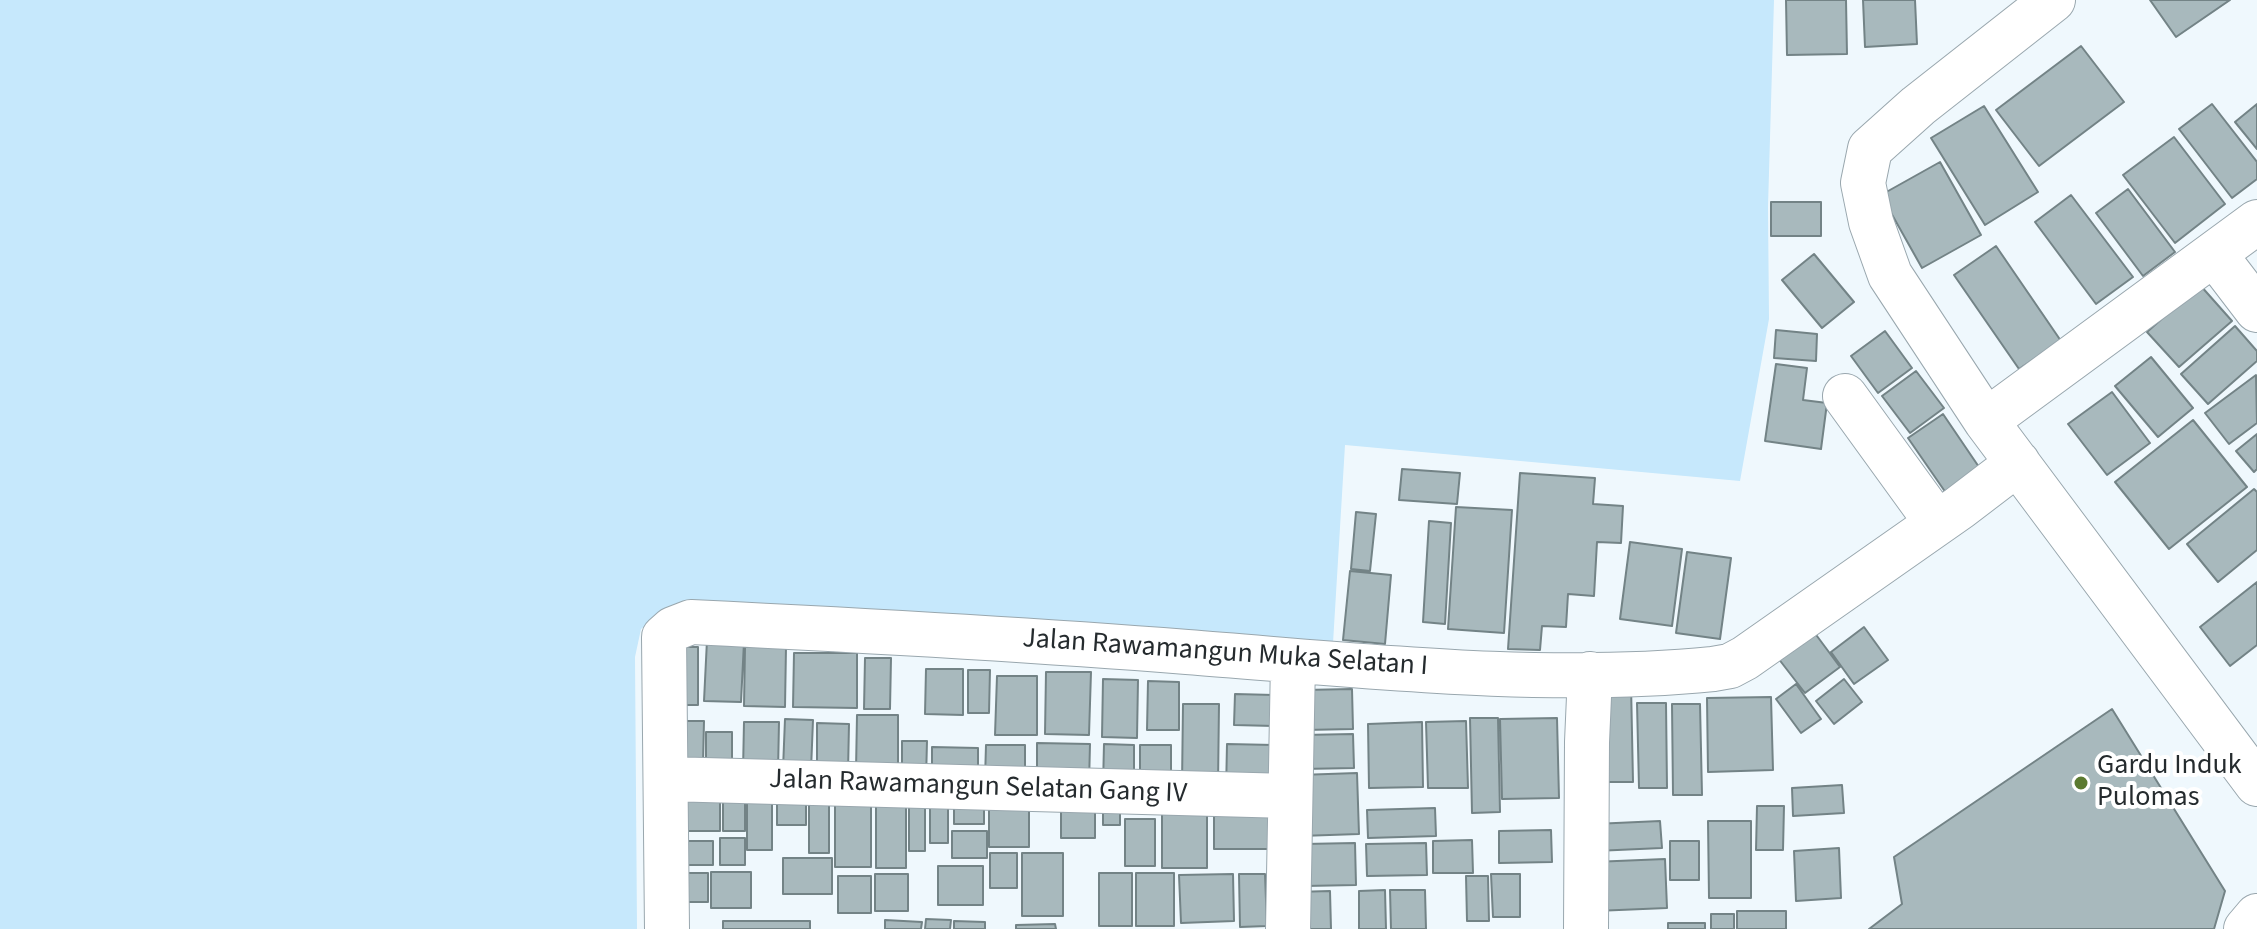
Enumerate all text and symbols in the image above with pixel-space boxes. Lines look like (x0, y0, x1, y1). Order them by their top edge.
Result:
street label: Jalan Rawamangun Muka Selatan I (1021, 623, 1429, 685)
place label: Gardu Induk Pulomas (2097, 750, 2242, 816)
street label: Jalan Rawamangun Selatan Gang IV (768, 764, 1188, 812)
marker: Gardu Induk Pulomas (2072, 774, 2090, 792)

